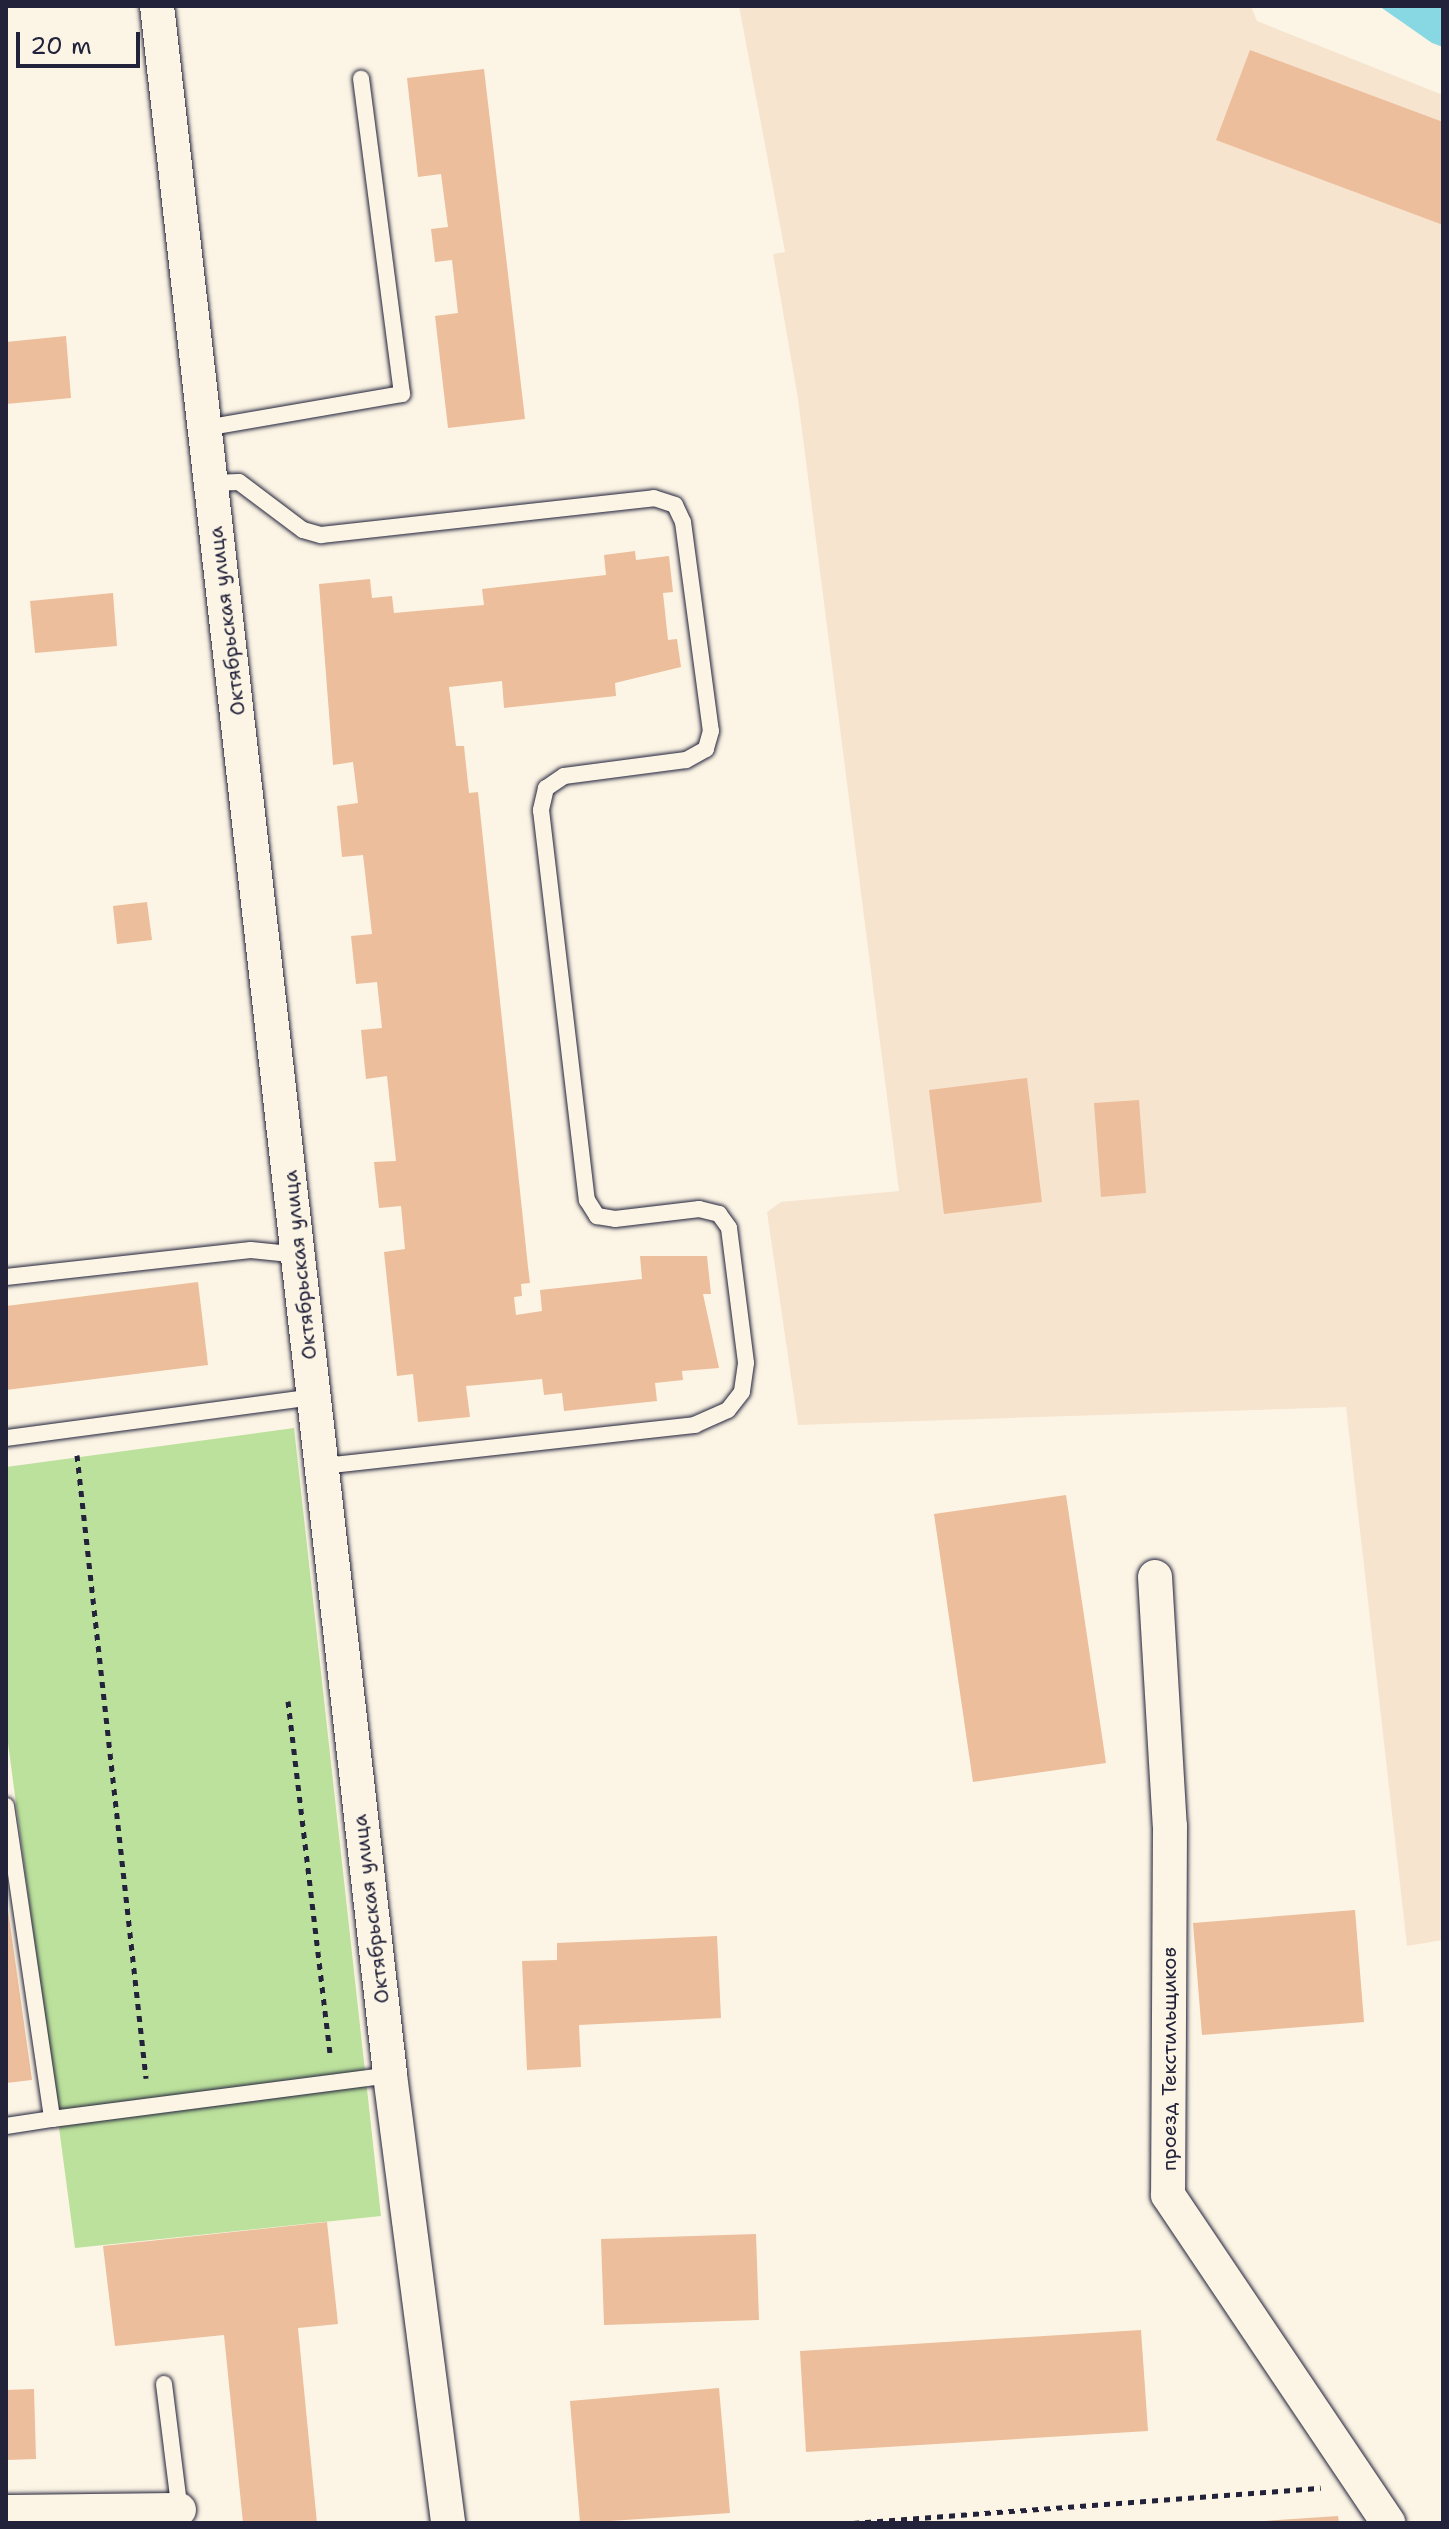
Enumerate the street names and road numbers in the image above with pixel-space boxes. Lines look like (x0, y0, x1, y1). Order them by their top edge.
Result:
street label: Октябрьская улица (203, 525, 251, 717)
street label: Октябрьская улица (278, 1169, 322, 1361)
street label: Октябрьская улица (347, 1813, 395, 2005)
street label: проезд Текстильщиков (1157, 1947, 1181, 2171)

